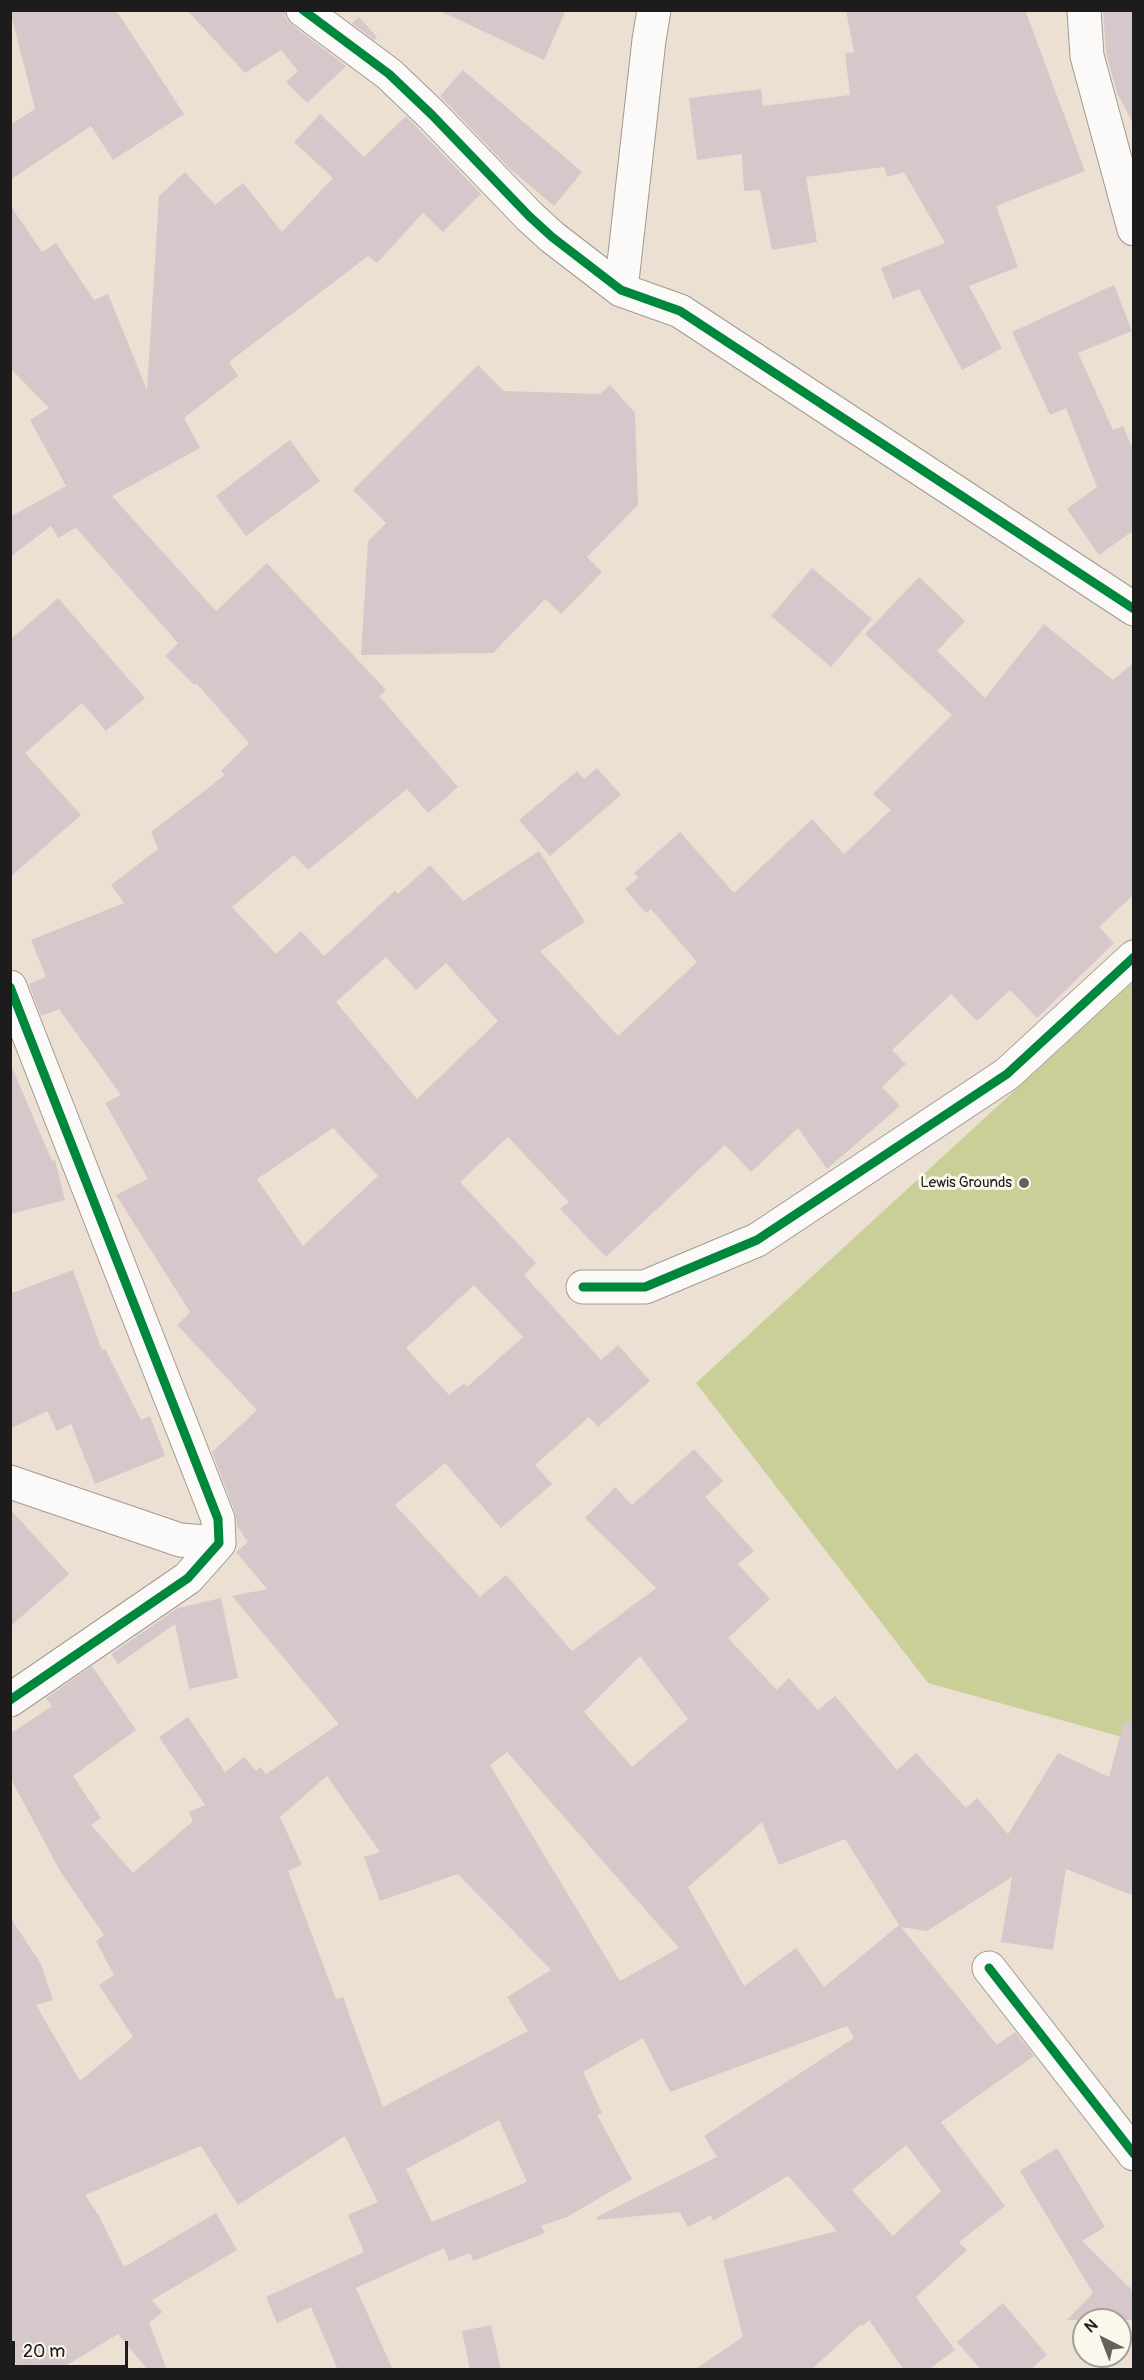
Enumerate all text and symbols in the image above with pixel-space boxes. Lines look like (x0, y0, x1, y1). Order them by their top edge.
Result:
place label: Lewis Grounds (920, 1174, 1012, 1192)
marker: Lewis Grounds (1017, 1176, 1031, 1190)
north arrow (1072, 2308, 1132, 2368)
text: N (1081, 2315, 1102, 2337)
scale bar (15, 2329, 130, 2367)
text: 20 m (23, 2340, 65, 2363)

